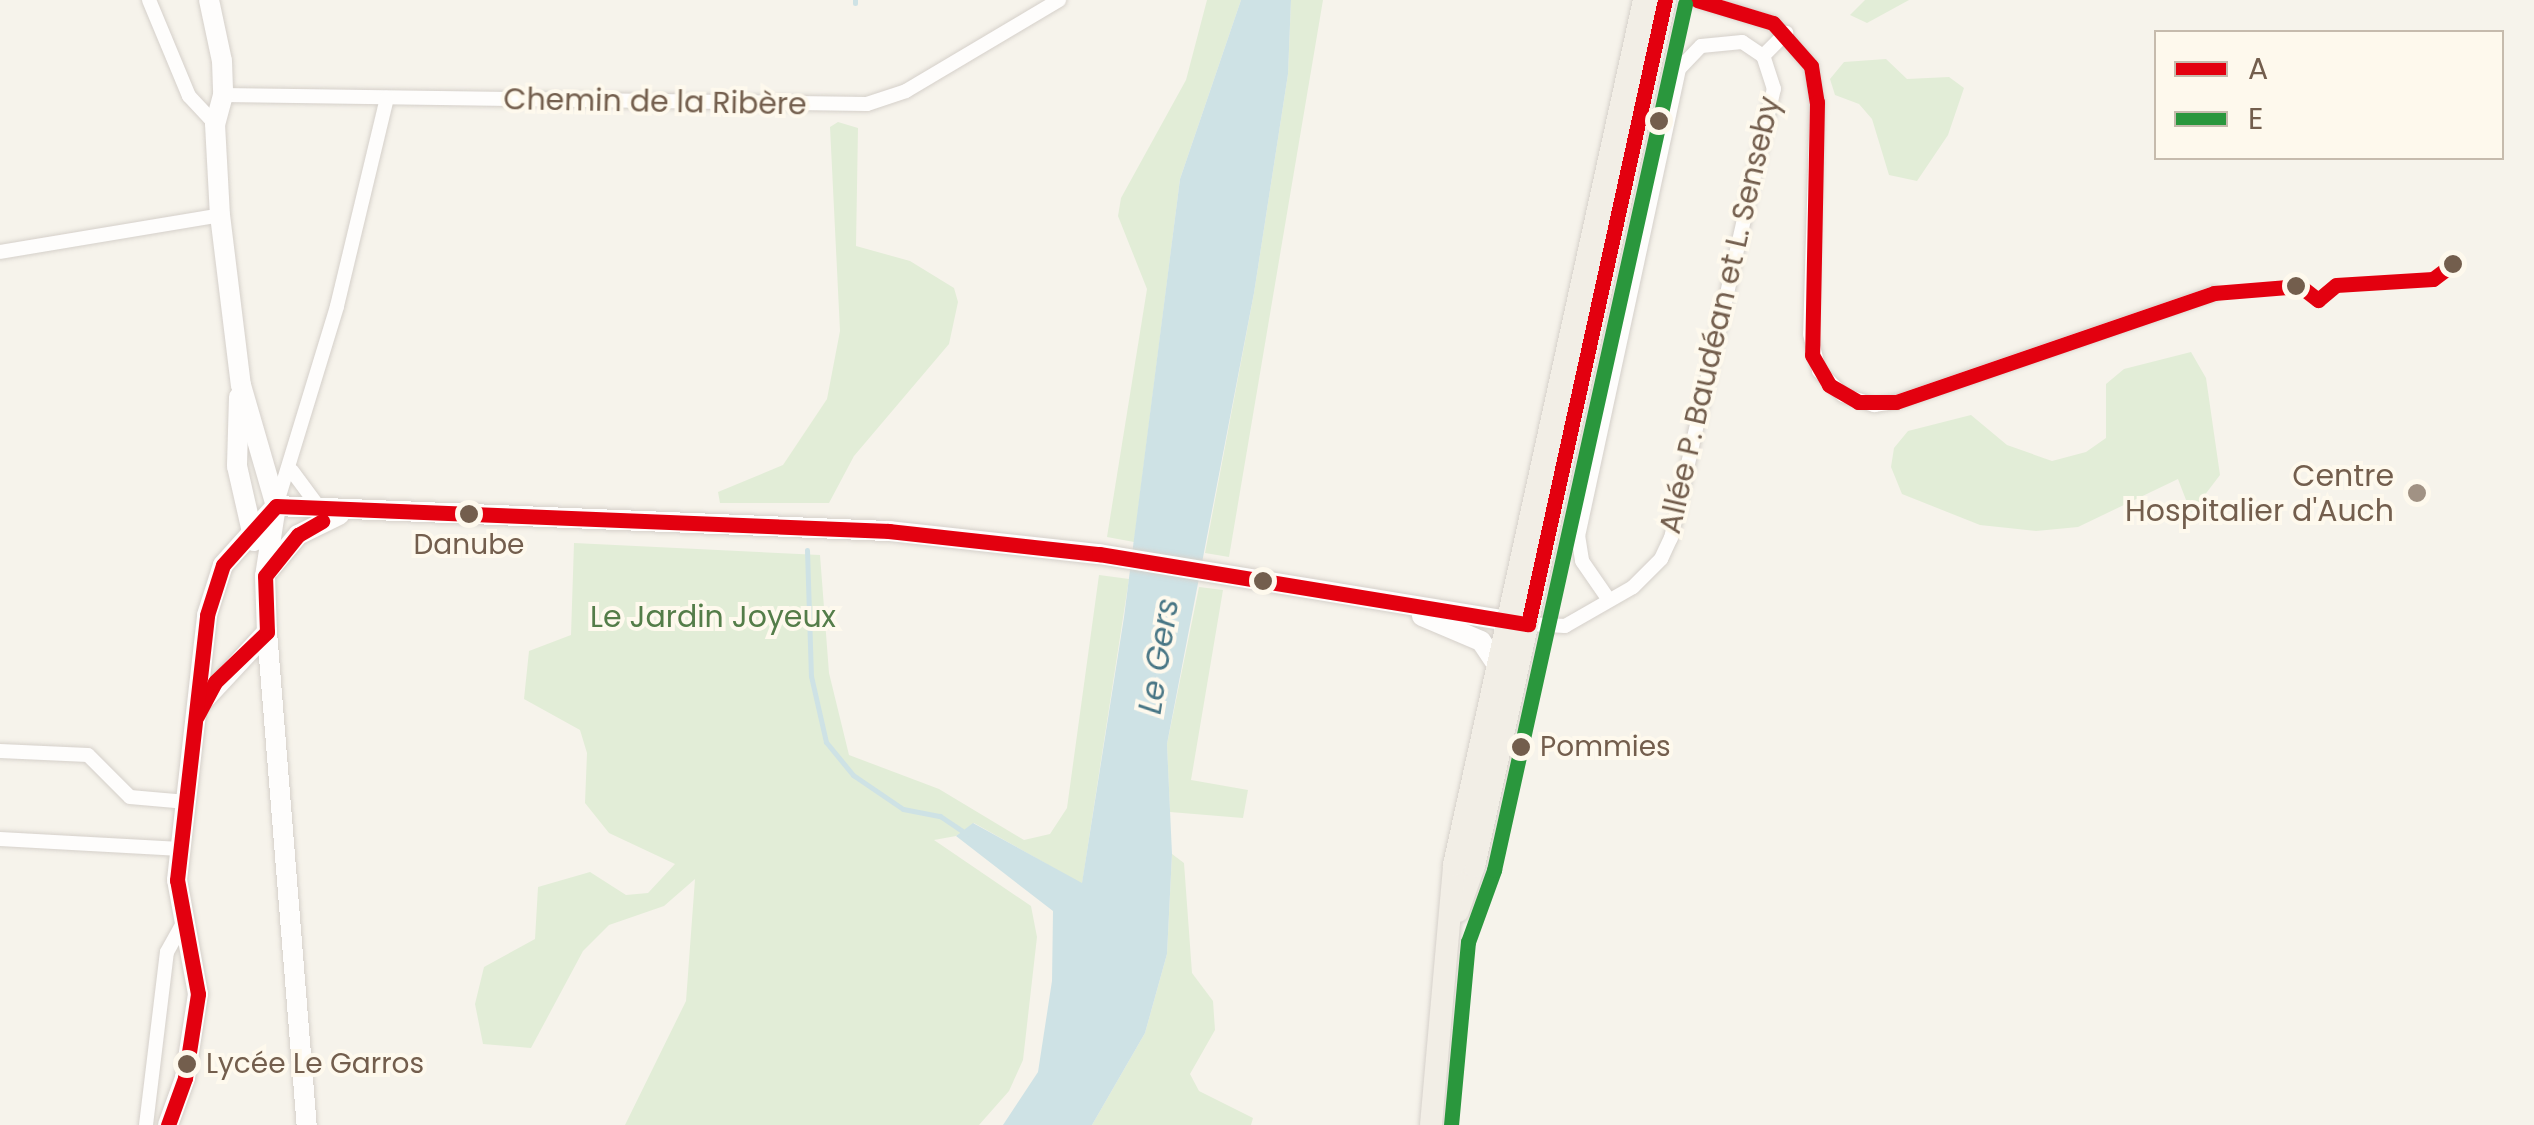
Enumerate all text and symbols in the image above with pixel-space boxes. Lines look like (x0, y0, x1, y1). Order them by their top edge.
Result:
legend (2154, 30, 2504, 160)
text: A (2248, 47, 2268, 90)
street label: Chemin de la Ribère (503, 81, 807, 123)
street label: Allée P. Baudéan et L. Senseby (1652, 93, 1788, 537)
text: E (2248, 97, 2263, 140)
unlabelled marker (1649, 111, 1669, 131)
unlabelled marker (2443, 254, 2463, 274)
unlabelled marker (2286, 276, 2306, 296)
place label: Centre Hospitalier d'Auch (2125, 458, 2394, 528)
marker: Centre Hospitalier d'Auch (2404, 480, 2430, 506)
marker: Danube (459, 504, 479, 524)
place label: Danube (414, 528, 524, 562)
unlabelled marker (1253, 571, 1273, 591)
water label: Le Gers (1131, 595, 1187, 717)
park label: Le Jardin Joyeux (590, 599, 836, 635)
place label: Pommies (1540, 730, 1671, 764)
marker: Pommies (1511, 737, 1531, 757)
place label: Lycée Le Garros (206, 1047, 424, 1081)
marker: Lycée Le Garros (177, 1054, 197, 1074)

